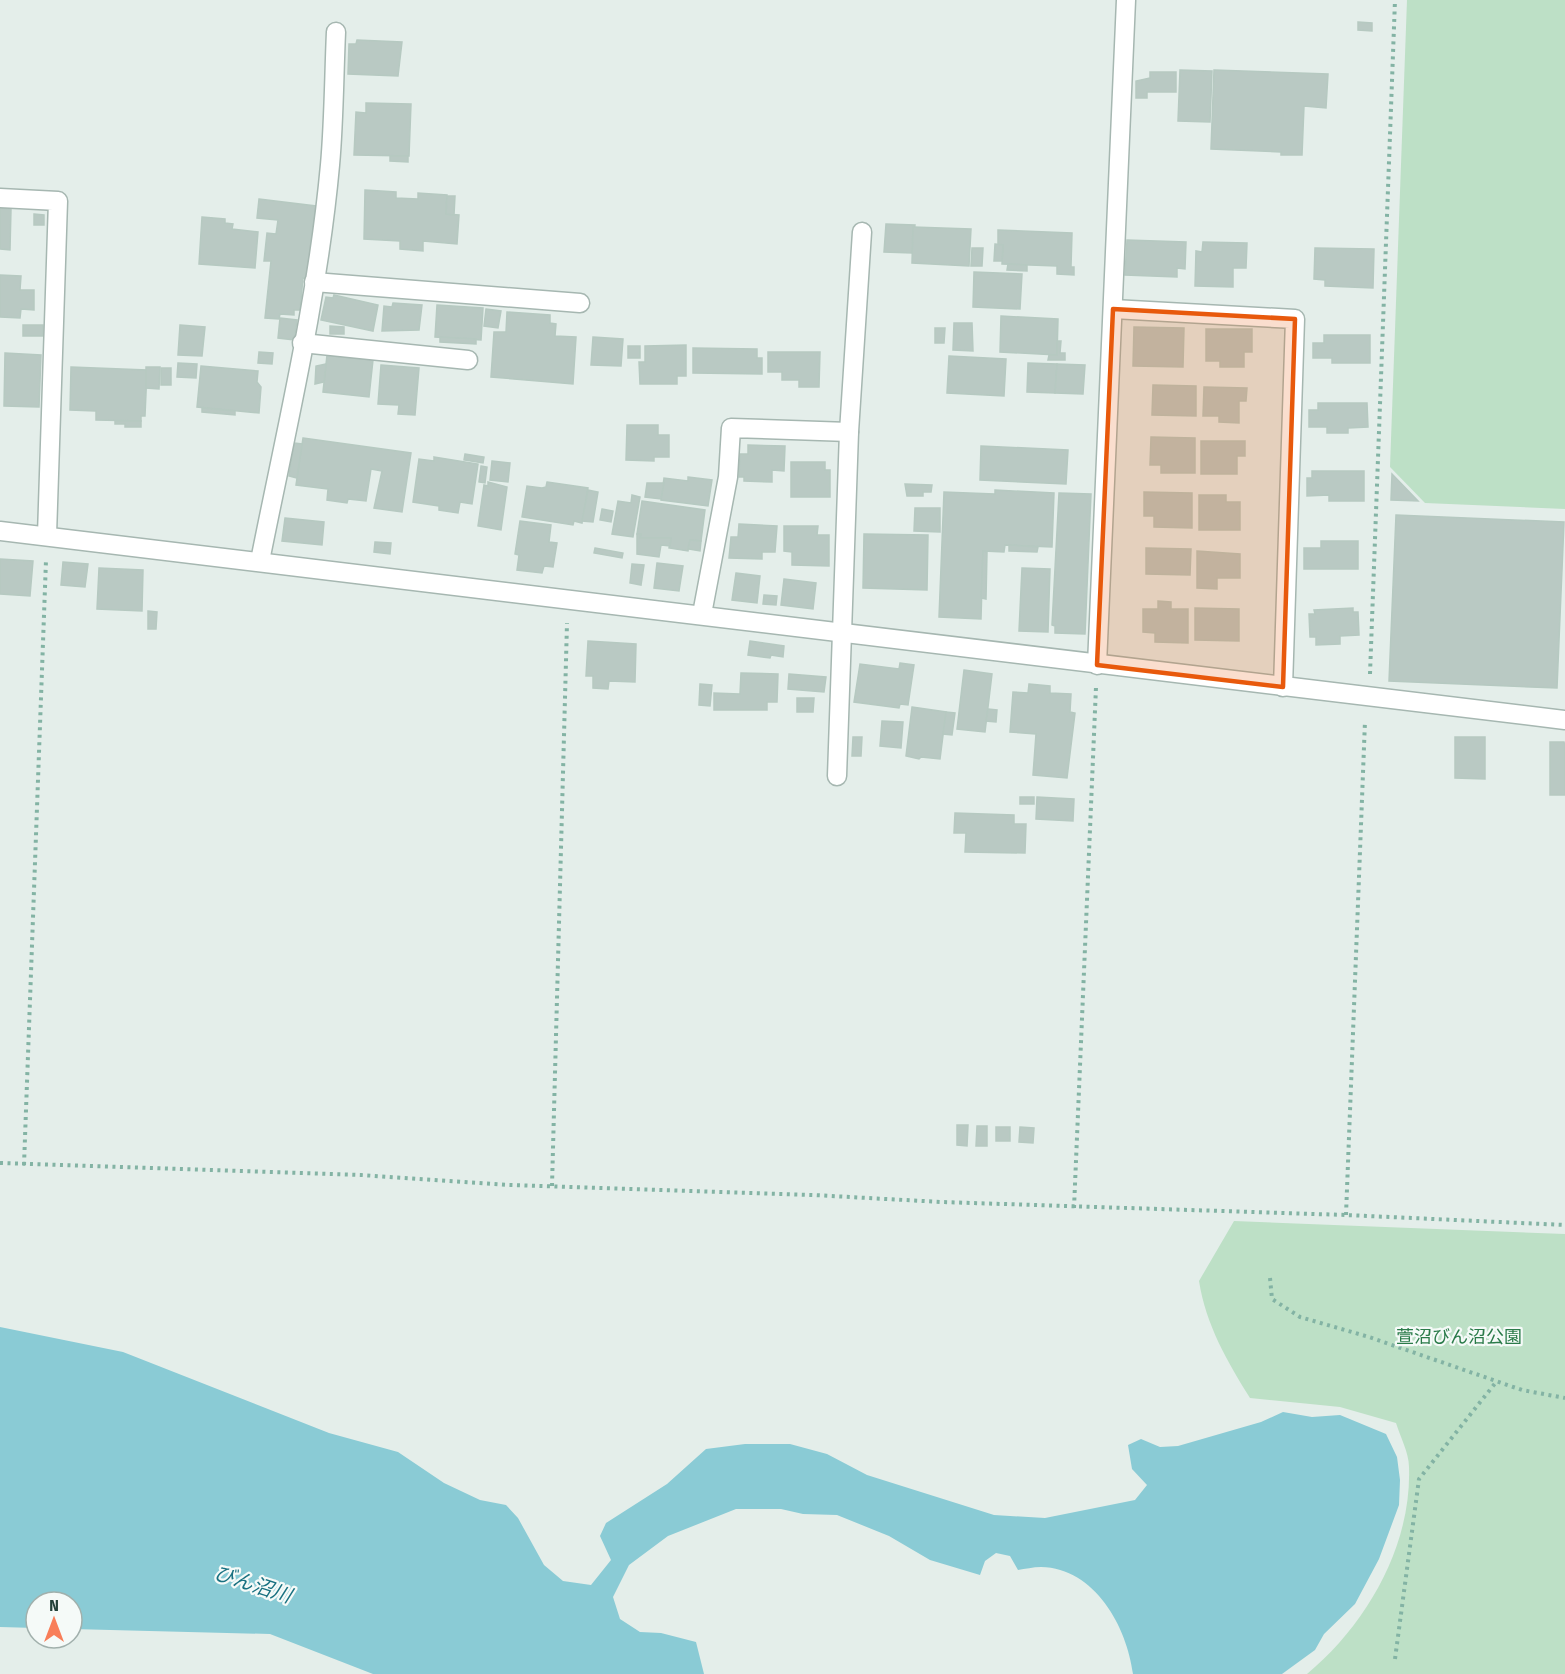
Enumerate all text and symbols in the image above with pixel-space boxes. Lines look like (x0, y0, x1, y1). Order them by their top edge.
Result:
park label: 萱沼びん沼公園 (1396, 1326, 1522, 1348)
water label: びん沼川 (211, 1560, 297, 1608)
north arrow (24, 1590, 84, 1650)
text: N (49, 1596, 59, 1615)

